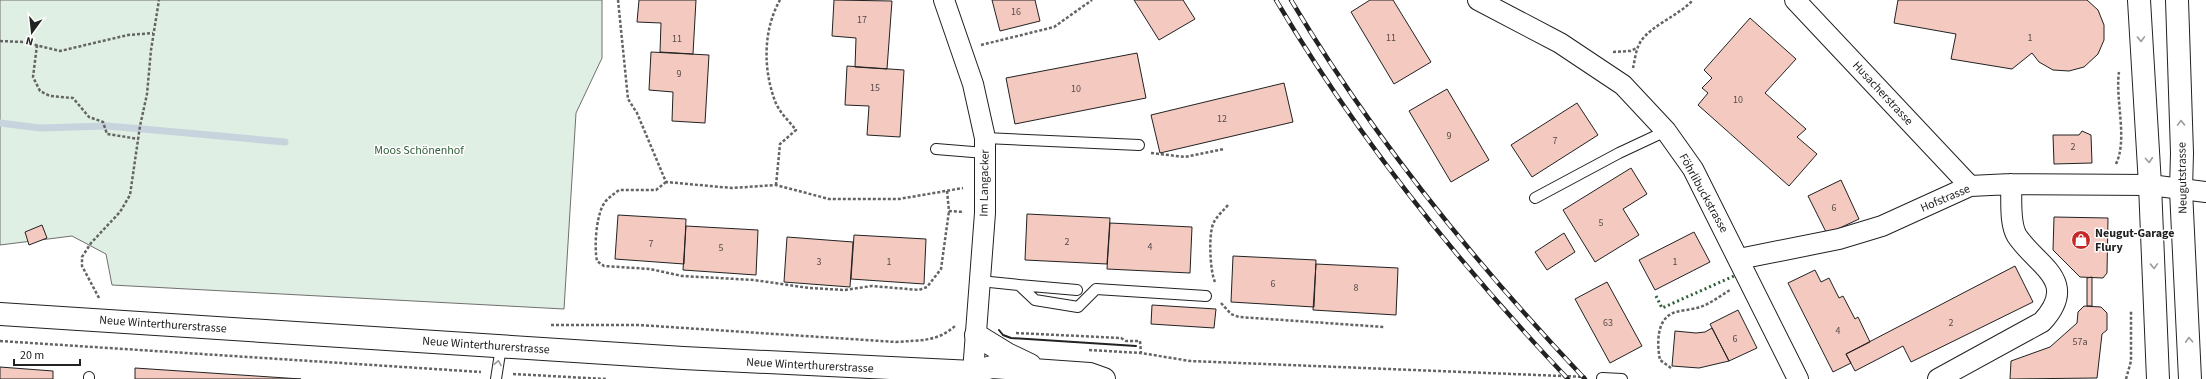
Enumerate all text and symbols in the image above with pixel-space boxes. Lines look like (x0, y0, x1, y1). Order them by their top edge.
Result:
house number: 16 (1011, 5, 1021, 19)
north arrow (12, 12, 52, 52)
house number: 17 (857, 13, 867, 27)
house number: 11 (1386, 31, 1396, 45)
house number: 1 (2028, 31, 2033, 45)
house number: 11 (672, 32, 682, 46)
text: N (24, 33, 35, 49)
one-way arrow (2137, 36, 2145, 42)
street label: Husacherstrasse (1848, 57, 1917, 129)
house number: 9 (677, 67, 682, 81)
house number: 15 (870, 81, 880, 95)
house number: 10 (1071, 82, 1081, 96)
house number: 10 (1733, 93, 1743, 107)
house number: 12 (1217, 112, 1227, 126)
one-way arrow (2177, 120, 2185, 126)
house number: 9 (1447, 129, 1452, 143)
house number: 7 (1553, 134, 1558, 148)
house number: 2 (2071, 140, 2076, 154)
park label: Moos Schönenhof (374, 142, 464, 159)
street label: Neugutstrasse (2173, 142, 2192, 214)
street label: Im Langacker (975, 148, 994, 217)
street label: Föhrlibuckstrasse (1675, 150, 1732, 236)
one-way arrow (2144, 157, 2153, 163)
street label: Hofstrasse (1918, 180, 1973, 217)
house number: 6 (1832, 201, 1837, 215)
house number: 5 (1599, 216, 1604, 230)
place label: Neugut-Garage Flury (2095, 225, 2175, 256)
shop icon: Neugut-Garage Flury (2070, 229, 2092, 251)
house number: 2 (1065, 235, 1070, 249)
house number: 7 (649, 237, 654, 251)
house number: 4 (1148, 240, 1153, 254)
house number: 5 (719, 241, 724, 255)
house number: 3 (817, 255, 822, 269)
house number: 1 (887, 255, 892, 269)
house number: 1 (1673, 255, 1678, 269)
one-way arrow (2150, 263, 2158, 269)
house number: 6 (1271, 277, 1276, 291)
house number: 8 (1354, 281, 1359, 295)
street label: Neue Winterthurerstrasse (99, 312, 227, 337)
house number: 63 (1603, 316, 1613, 330)
house number: 2 (1949, 316, 1954, 330)
house number: 4 (1836, 324, 1841, 338)
house number: 6 (1733, 332, 1738, 346)
street label: Neue Winterthurerstrasse (422, 333, 550, 358)
house number: 57a (2073, 335, 2087, 349)
one-way arrow (2185, 337, 2193, 343)
scale bar (14, 341, 80, 367)
text: 20 m (20, 347, 44, 364)
street label: Neue Winterthurerstrasse (746, 354, 874, 377)
one-way arrow (493, 360, 502, 366)

